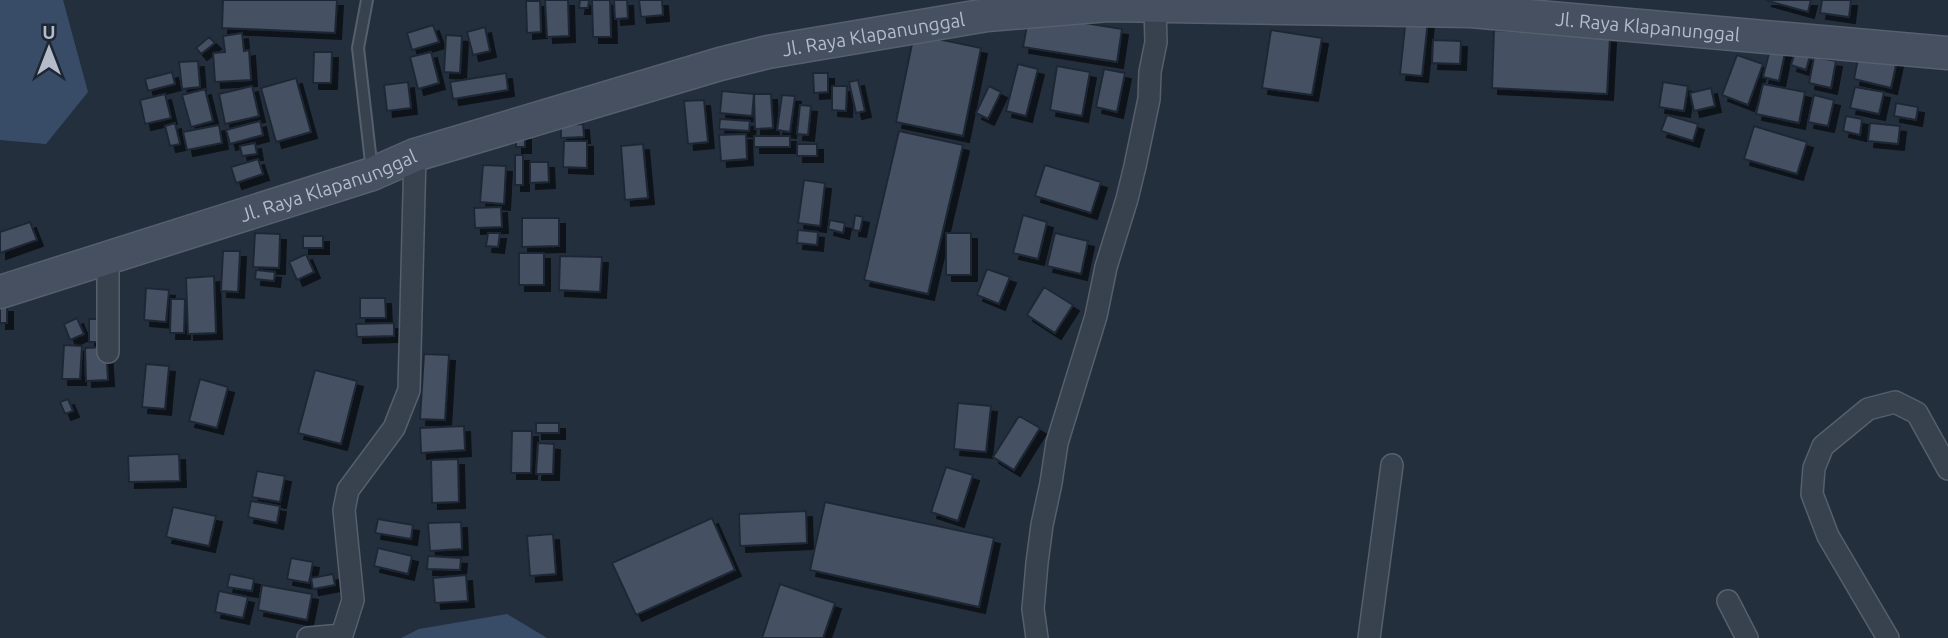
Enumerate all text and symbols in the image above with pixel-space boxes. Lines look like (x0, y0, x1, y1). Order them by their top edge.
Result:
street label: Jl. Raya Klapanunggal (1555, 7, 1741, 46)
street label: Jl. Raya Klapanunggal (781, 8, 966, 60)
north arrow (14, 14, 84, 84)
text: U (42, 21, 56, 43)
street label: Jl. Raya Klapanunggal (237, 145, 420, 226)

